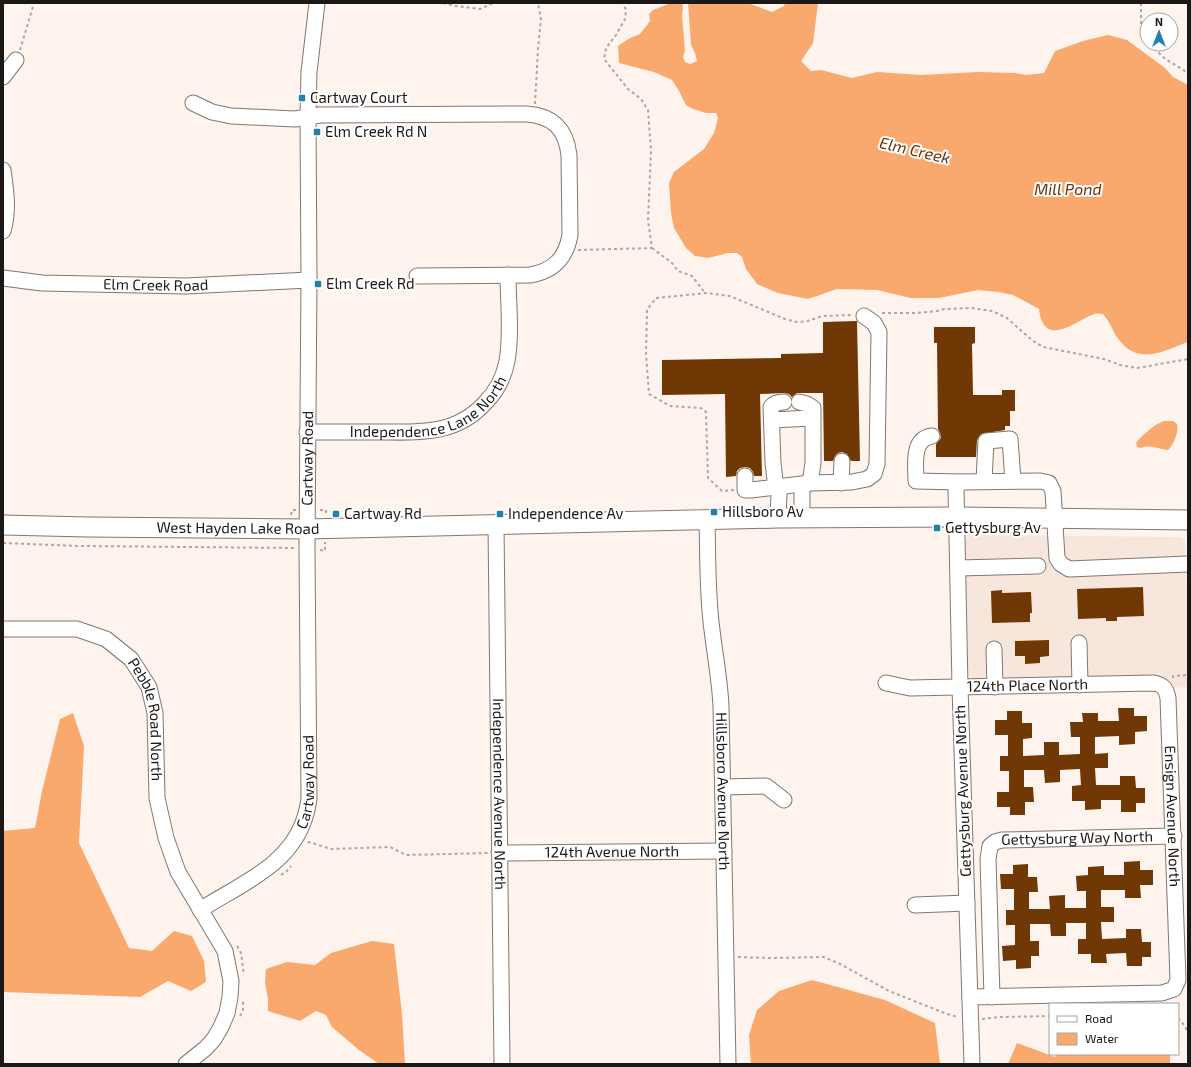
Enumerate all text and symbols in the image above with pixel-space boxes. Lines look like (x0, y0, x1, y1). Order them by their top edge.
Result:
north arrow (1139, 12, 1179, 52)
text: N (1155, 15, 1163, 28)
place label: Cartway Court (310, 88, 408, 106)
marker: Cartway Court (297, 93, 307, 103)
place label: Elm Creek Rd N (325, 122, 427, 140)
marker: Elm Creek Rd N (312, 127, 322, 137)
water label: Elm Creek (878, 132, 952, 167)
water label: Mill Pond (1034, 179, 1102, 198)
street label: Elm Creek Road (103, 274, 209, 294)
place label: Elm Creek Rd (326, 274, 415, 292)
marker: Elm Creek Rd (313, 279, 323, 289)
street label: Independence Lane North (350, 373, 510, 440)
street label: Cartway Road (297, 411, 316, 506)
place label: Hillsboro Av (722, 502, 804, 520)
place label: Cartway Rd (344, 504, 422, 522)
place label: Independence Av (508, 504, 623, 522)
marker: Hillsboro Av (709, 507, 719, 517)
marker: Cartway Rd (331, 509, 341, 519)
marker: Independence Av (495, 509, 505, 519)
street label: West Hayden Lake Road (156, 518, 320, 537)
place label: Gettysburg Av (945, 518, 1041, 536)
marker: Gettysburg Av (932, 523, 942, 533)
street label: Pebble Road North (125, 654, 167, 781)
street label: 124th Place North (967, 674, 1088, 695)
street label: Independence Avenue North (490, 698, 510, 890)
street label: Gettysburg Avenue North (950, 705, 974, 877)
street label: Hillsboro Avenue North (713, 712, 734, 870)
street label: Cartway Road (291, 735, 317, 831)
street label: Ensign Avenue North (1162, 745, 1185, 887)
street label: Gettysburg Way North (1001, 826, 1153, 848)
street label: 124th Avenue North (545, 841, 679, 861)
legend (1049, 1003, 1179, 1055)
text: Road (1085, 1011, 1113, 1025)
text: Water (1085, 1031, 1119, 1045)

